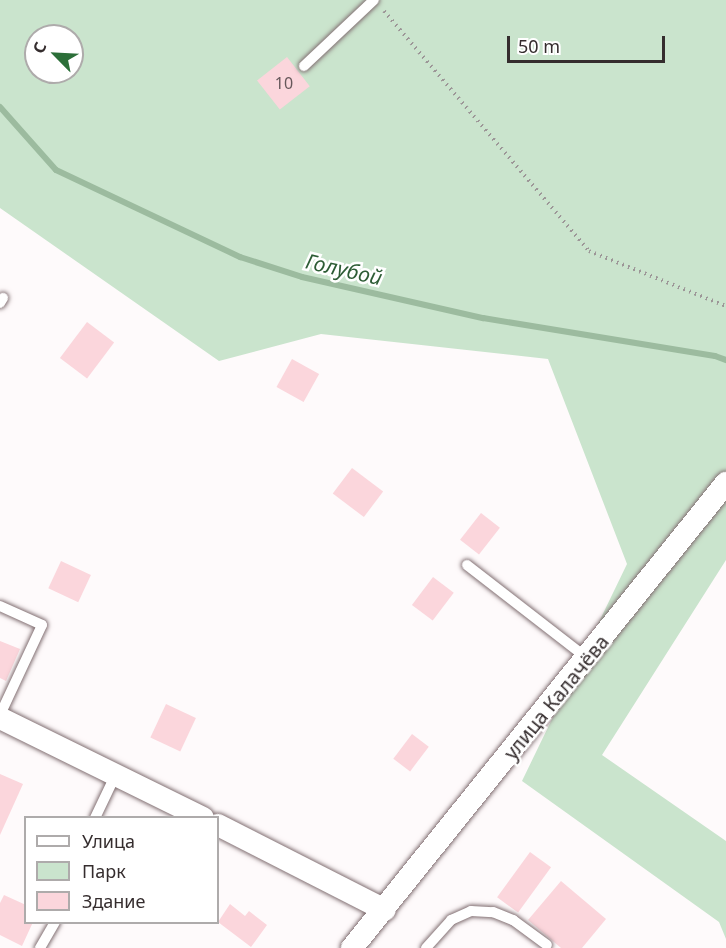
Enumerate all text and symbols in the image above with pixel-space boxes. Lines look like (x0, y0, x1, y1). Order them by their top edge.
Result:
north arrow (24, 24, 84, 84)
scale bar (510, 24, 668, 62)
text: 50 m (518, 34, 560, 58)
text: С (27, 38, 52, 57)
house number: 10 (275, 73, 293, 93)
water label: Голубой (303, 248, 385, 290)
street label: улица Калачёва (498, 630, 614, 764)
legend (24, 816, 219, 924)
text: Улица (82, 829, 135, 853)
text: Парк (82, 859, 126, 883)
text: Здание (82, 889, 145, 913)

